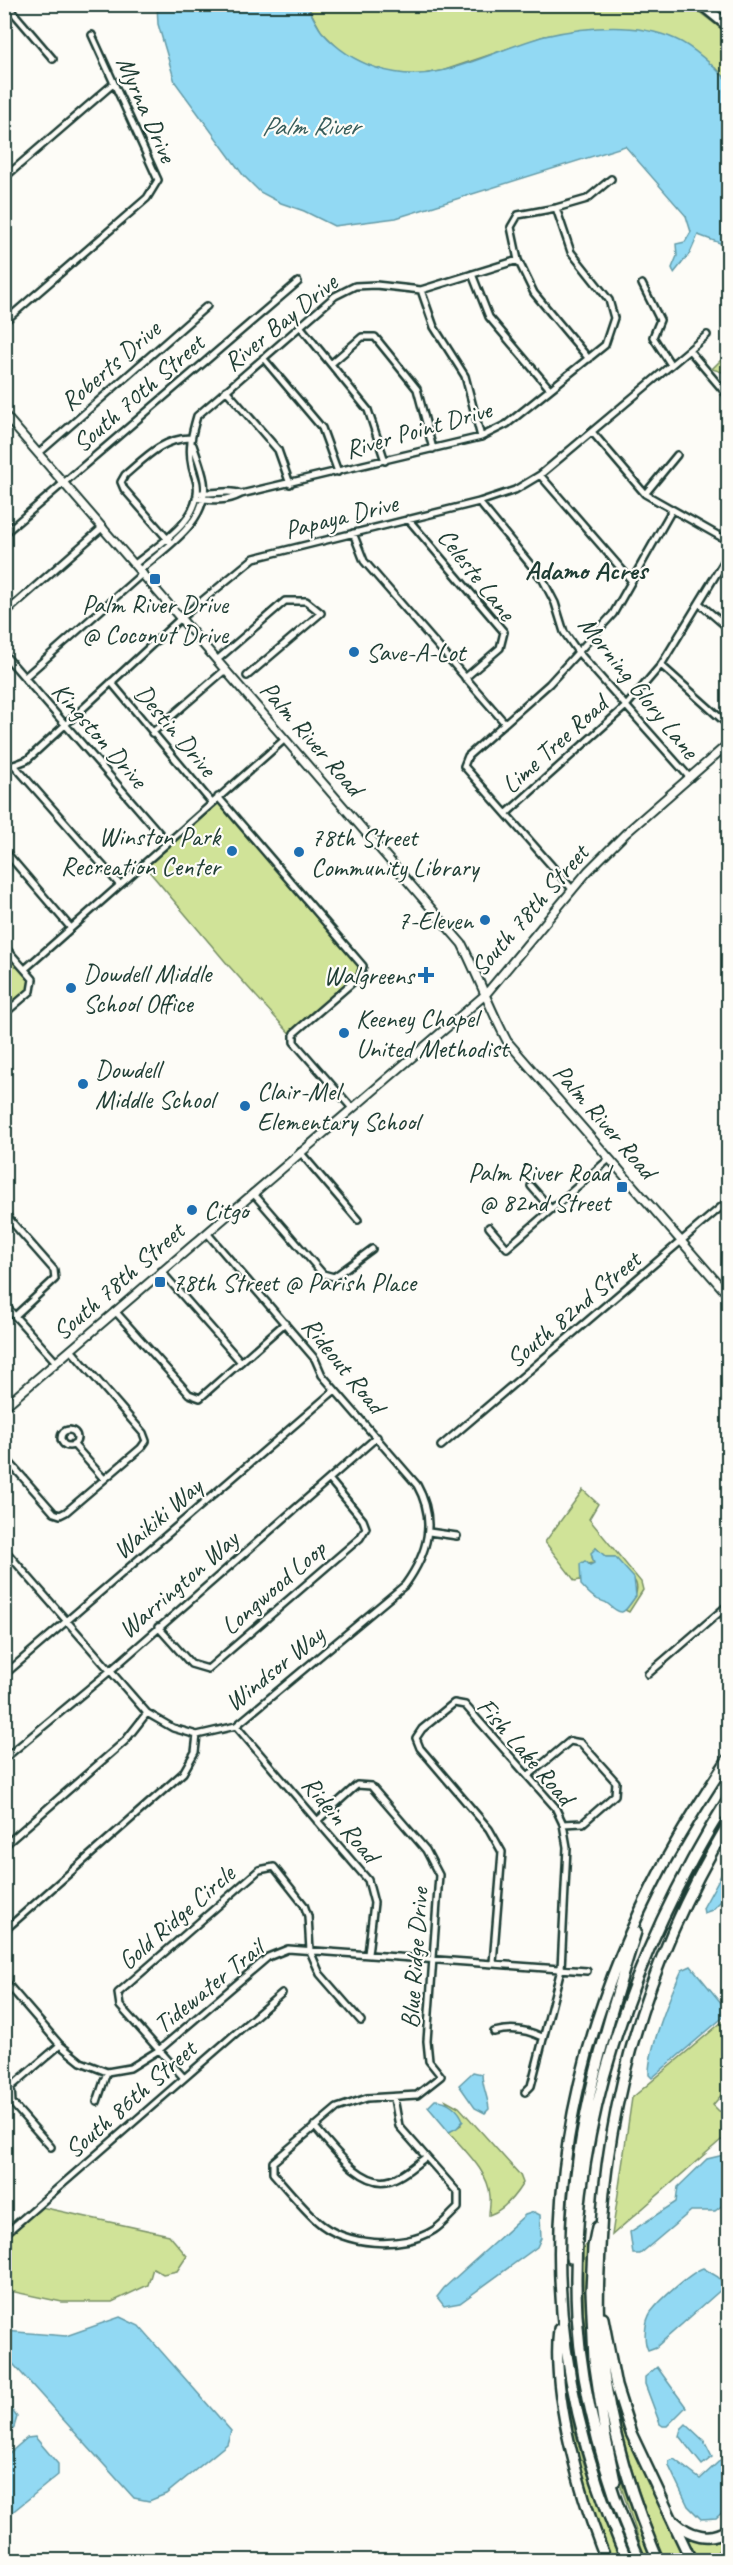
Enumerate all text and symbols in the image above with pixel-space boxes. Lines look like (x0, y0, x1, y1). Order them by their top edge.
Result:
street label: Myrna Drive (109, 51, 185, 169)
water label: Palm River (262, 109, 364, 143)
street label: River Bay Drive (217, 265, 345, 378)
street label: Roberts Drive (53, 312, 168, 418)
street label: South 70th Street (66, 326, 213, 460)
street label: River Point Drive (341, 392, 496, 466)
street label: Papaya Drive (281, 486, 402, 546)
street label: Celeste Lane (430, 521, 524, 628)
district label: Adamo Acres (525, 553, 649, 587)
marker: Palm River Drive @ Coconut Drive (148, 572, 162, 586)
place label: Palm River Drive @ Coconut Drive (82, 588, 229, 651)
street label: Morning Glory Lane (571, 609, 707, 767)
place label: Save-A-Lot (366, 636, 468, 669)
marker: Save-A-Lot (347, 645, 361, 659)
street label: Palm River Road (253, 674, 373, 806)
street label: Kingston Drive (45, 675, 156, 797)
street label: Destin Drive (127, 677, 225, 785)
street label: Lime Tree Road (494, 686, 617, 801)
place label: Winston Park Recreation Center (61, 820, 223, 883)
place label: 78th Street Community Library (311, 821, 481, 884)
street label: South 78th Street (463, 836, 597, 983)
marker: Winston Park Recreation Center (225, 844, 239, 858)
marker: 78th Street Community Library (292, 845, 306, 859)
place label: 7-Eleven (397, 904, 474, 937)
marker: 7-Eleven (478, 913, 492, 927)
place label: Dowdell Middle School Office (83, 957, 214, 1020)
place label: Walgreens (323, 959, 416, 992)
marker: Walgreens (419, 968, 433, 982)
marker: Dowdell Middle School Office (64, 981, 78, 995)
place label: Keeney Chapel United Methodist (356, 1002, 510, 1065)
marker: Keeney Chapel United Methodist (337, 1026, 351, 1040)
place label: Dowdell Middle School (95, 1053, 219, 1116)
street label: Palm River Road (546, 1057, 666, 1189)
place label: Clair-Mel Elementary School (257, 1075, 424, 1138)
marker: Dowdell Middle School (76, 1077, 90, 1091)
marker: Clair-Mel Elementary School (238, 1099, 252, 1113)
place label: Palm River Road @ 82nd Street (468, 1156, 614, 1219)
marker: Palm River Road @ 82nd Street (615, 1180, 629, 1194)
place label: Citgo (204, 1194, 251, 1227)
marker: Citgo (185, 1203, 199, 1217)
street label: South 78th Street (46, 1214, 193, 1348)
street label: South 82nd Street (499, 1242, 649, 1375)
place label: 78th Street @ Parish Place (172, 1266, 419, 1299)
marker: 78th Street @ Parish Place (153, 1275, 167, 1289)
street label: Rideout Road (295, 1310, 395, 1423)
street label: Waikiki Way (106, 1469, 210, 1566)
street label: Warrington Way (111, 1522, 247, 1646)
street label: Longwood Loop (214, 1531, 334, 1642)
street label: Windsor Way (218, 1617, 332, 1718)
street label: Fish Lake Road (470, 1691, 584, 1815)
street label: Ridein Road (295, 1769, 389, 1873)
street label: Gold Ridge Circle (111, 1857, 243, 1977)
street label: Blue Ridge Drive (393, 1885, 436, 2029)
street label: Tidewater Trail (147, 1929, 274, 2041)
street label: South 86th Street (58, 2032, 205, 2166)

